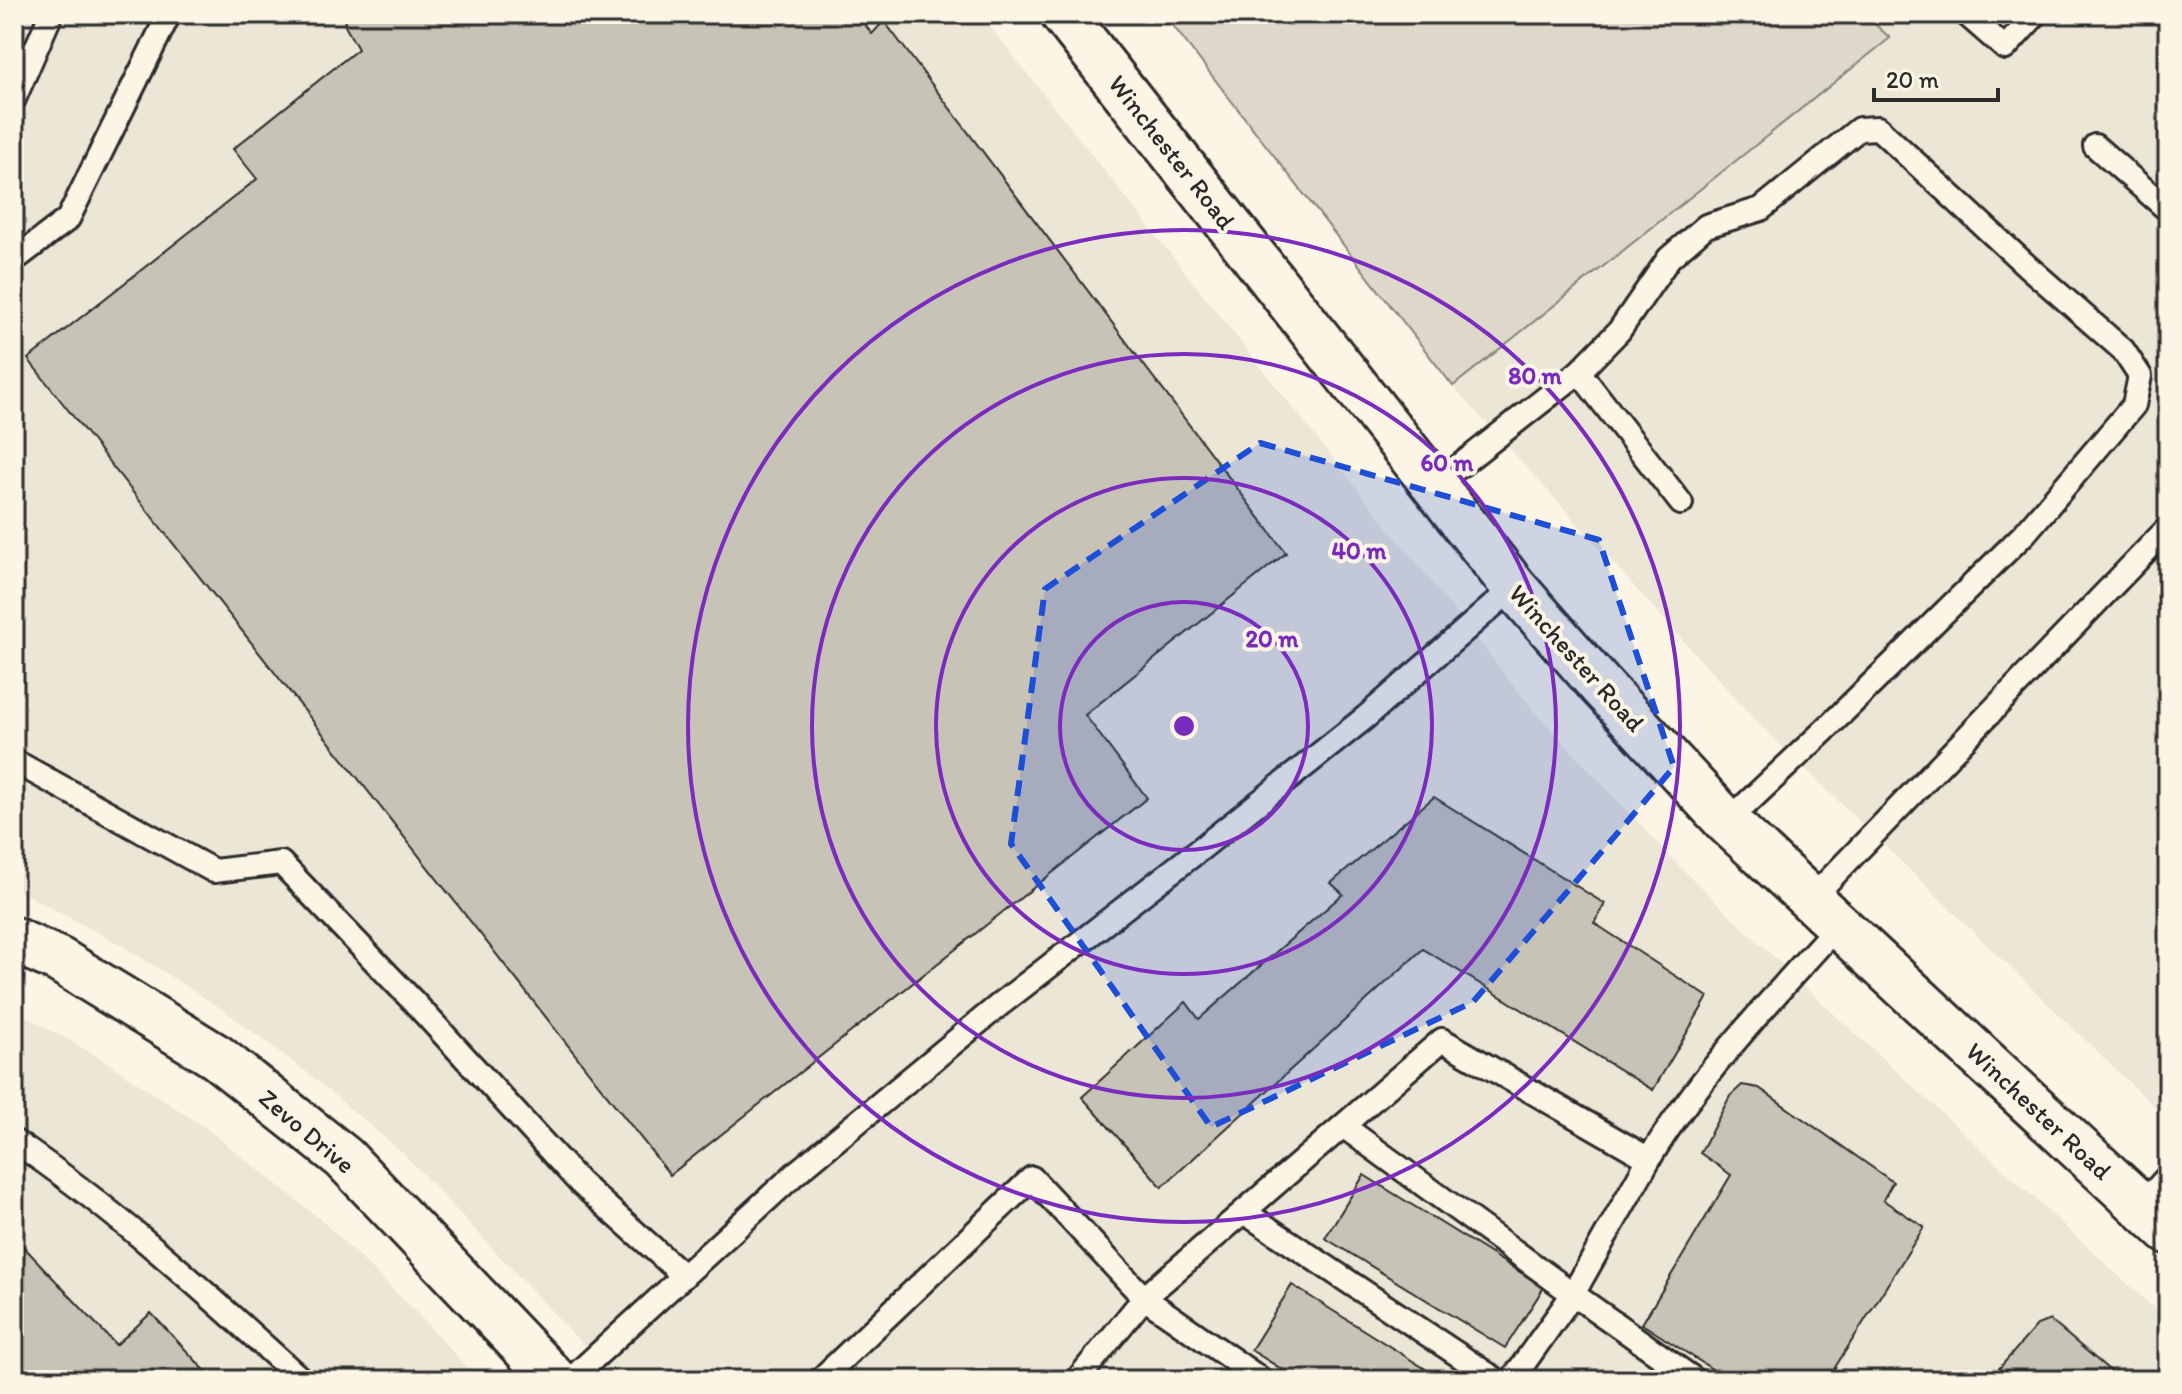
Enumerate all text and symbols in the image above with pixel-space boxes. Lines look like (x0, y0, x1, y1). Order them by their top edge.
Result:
scale bar (1874, 52, 1998, 102)
text: 20 m (1886, 65, 1939, 94)
street label: Winchester Road (1102, 68, 1243, 236)
text: 80 m (1508, 361, 1563, 390)
text: 60 m (1420, 448, 1474, 477)
text: 40 m (1332, 536, 1387, 565)
street label: Winchester Road (1502, 578, 1652, 739)
text: 20 m (1246, 624, 1299, 653)
centre of rings (1170, 712, 1198, 740)
street label: Winchester Road (1959, 1035, 2119, 1187)
street label: Zevo Drive (252, 1082, 362, 1180)

